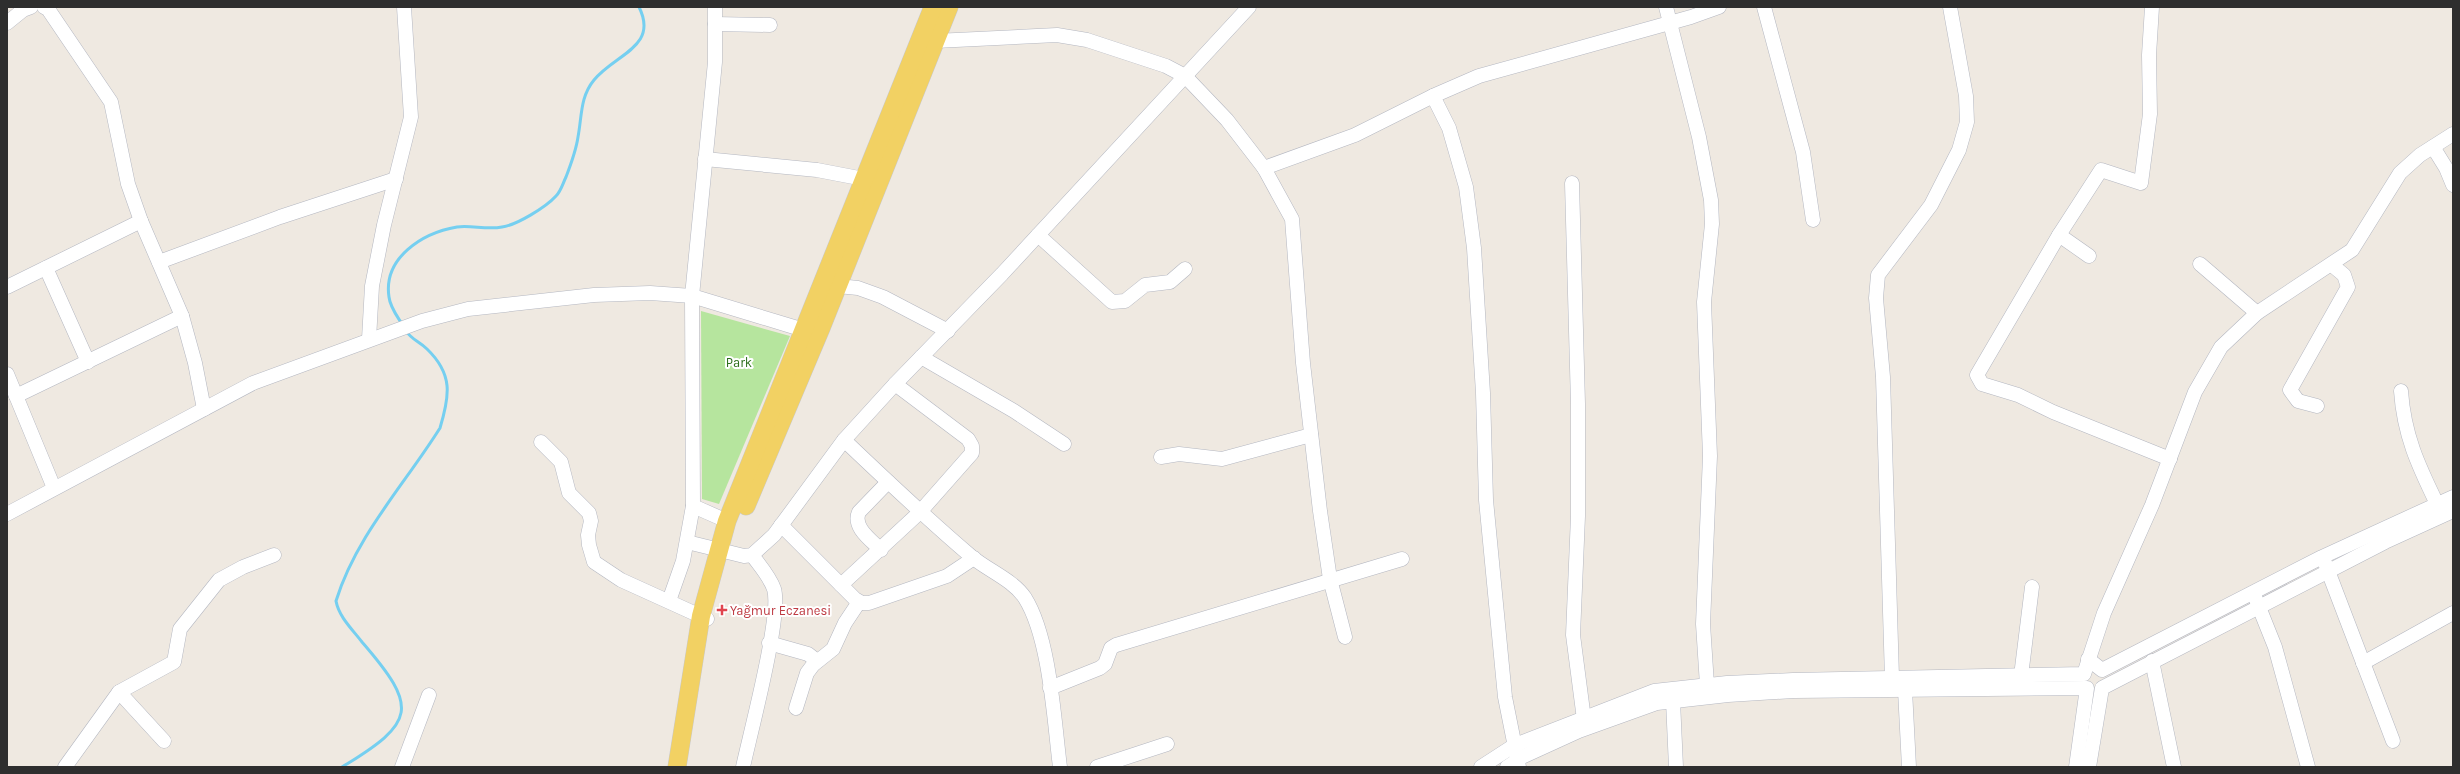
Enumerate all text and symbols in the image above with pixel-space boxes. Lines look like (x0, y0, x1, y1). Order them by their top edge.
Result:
park label: Park (726, 355, 752, 370)
place label: Yağmur Eczanesi (730, 603, 831, 618)
marker: Yağmur Eczanesi (717, 605, 727, 615)

